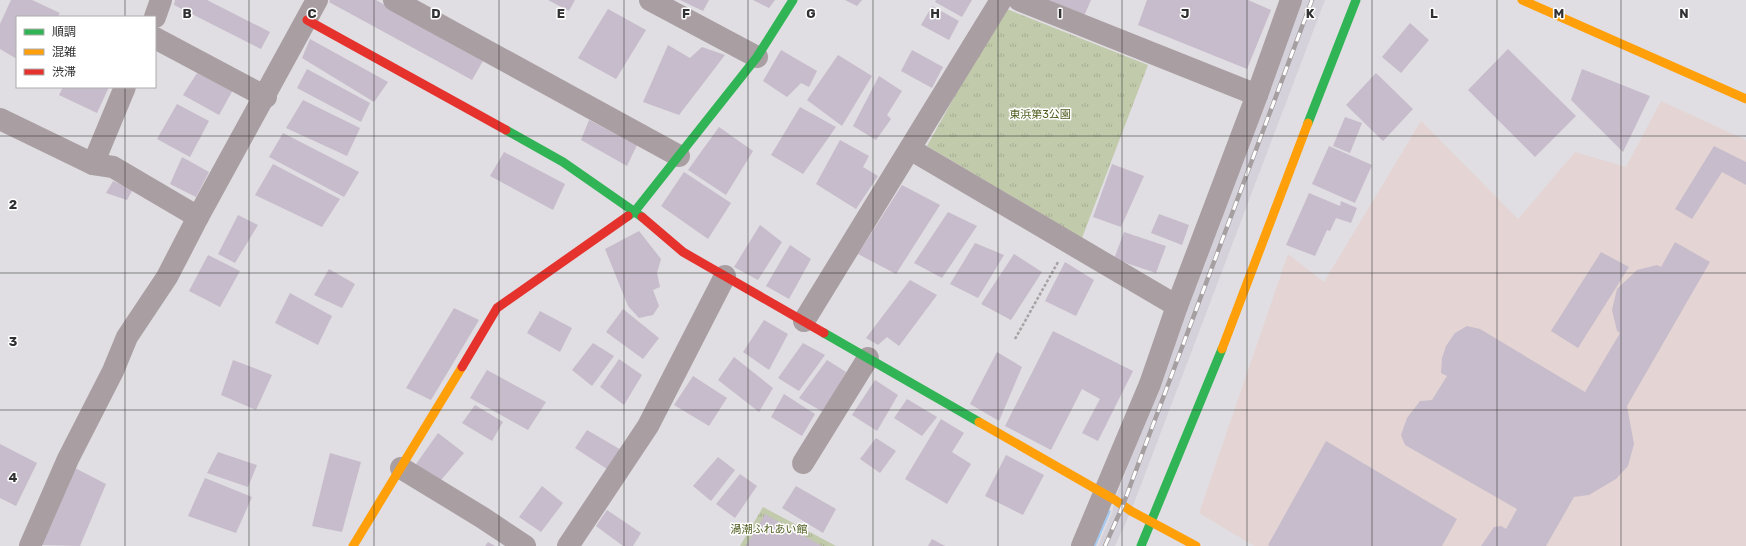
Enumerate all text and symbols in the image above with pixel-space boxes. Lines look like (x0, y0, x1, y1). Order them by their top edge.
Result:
text: B (182, 6, 192, 21)
text: C (307, 6, 317, 21)
text: D (431, 6, 441, 21)
text: E (557, 6, 565, 21)
text: F (682, 6, 690, 21)
text: G (806, 6, 816, 21)
text: H (930, 6, 940, 21)
text: I (1058, 6, 1062, 21)
text: J (1181, 6, 1189, 21)
text: K (1306, 6, 1315, 21)
text: L (1430, 6, 1438, 21)
text: M (1554, 6, 1564, 21)
text: N (1679, 6, 1689, 21)
legend (16, 16, 156, 88)
text: 順調 (52, 25, 76, 39)
text: 混雑 (52, 45, 76, 59)
text: 渋滞 (52, 65, 76, 79)
park label: 東浜第3公園 (1009, 108, 1071, 121)
text: 2 (9, 197, 17, 212)
text: 3 (9, 334, 18, 349)
text: 4 (9, 470, 18, 485)
park label: 渦潮ふれあい館 (731, 523, 808, 536)

